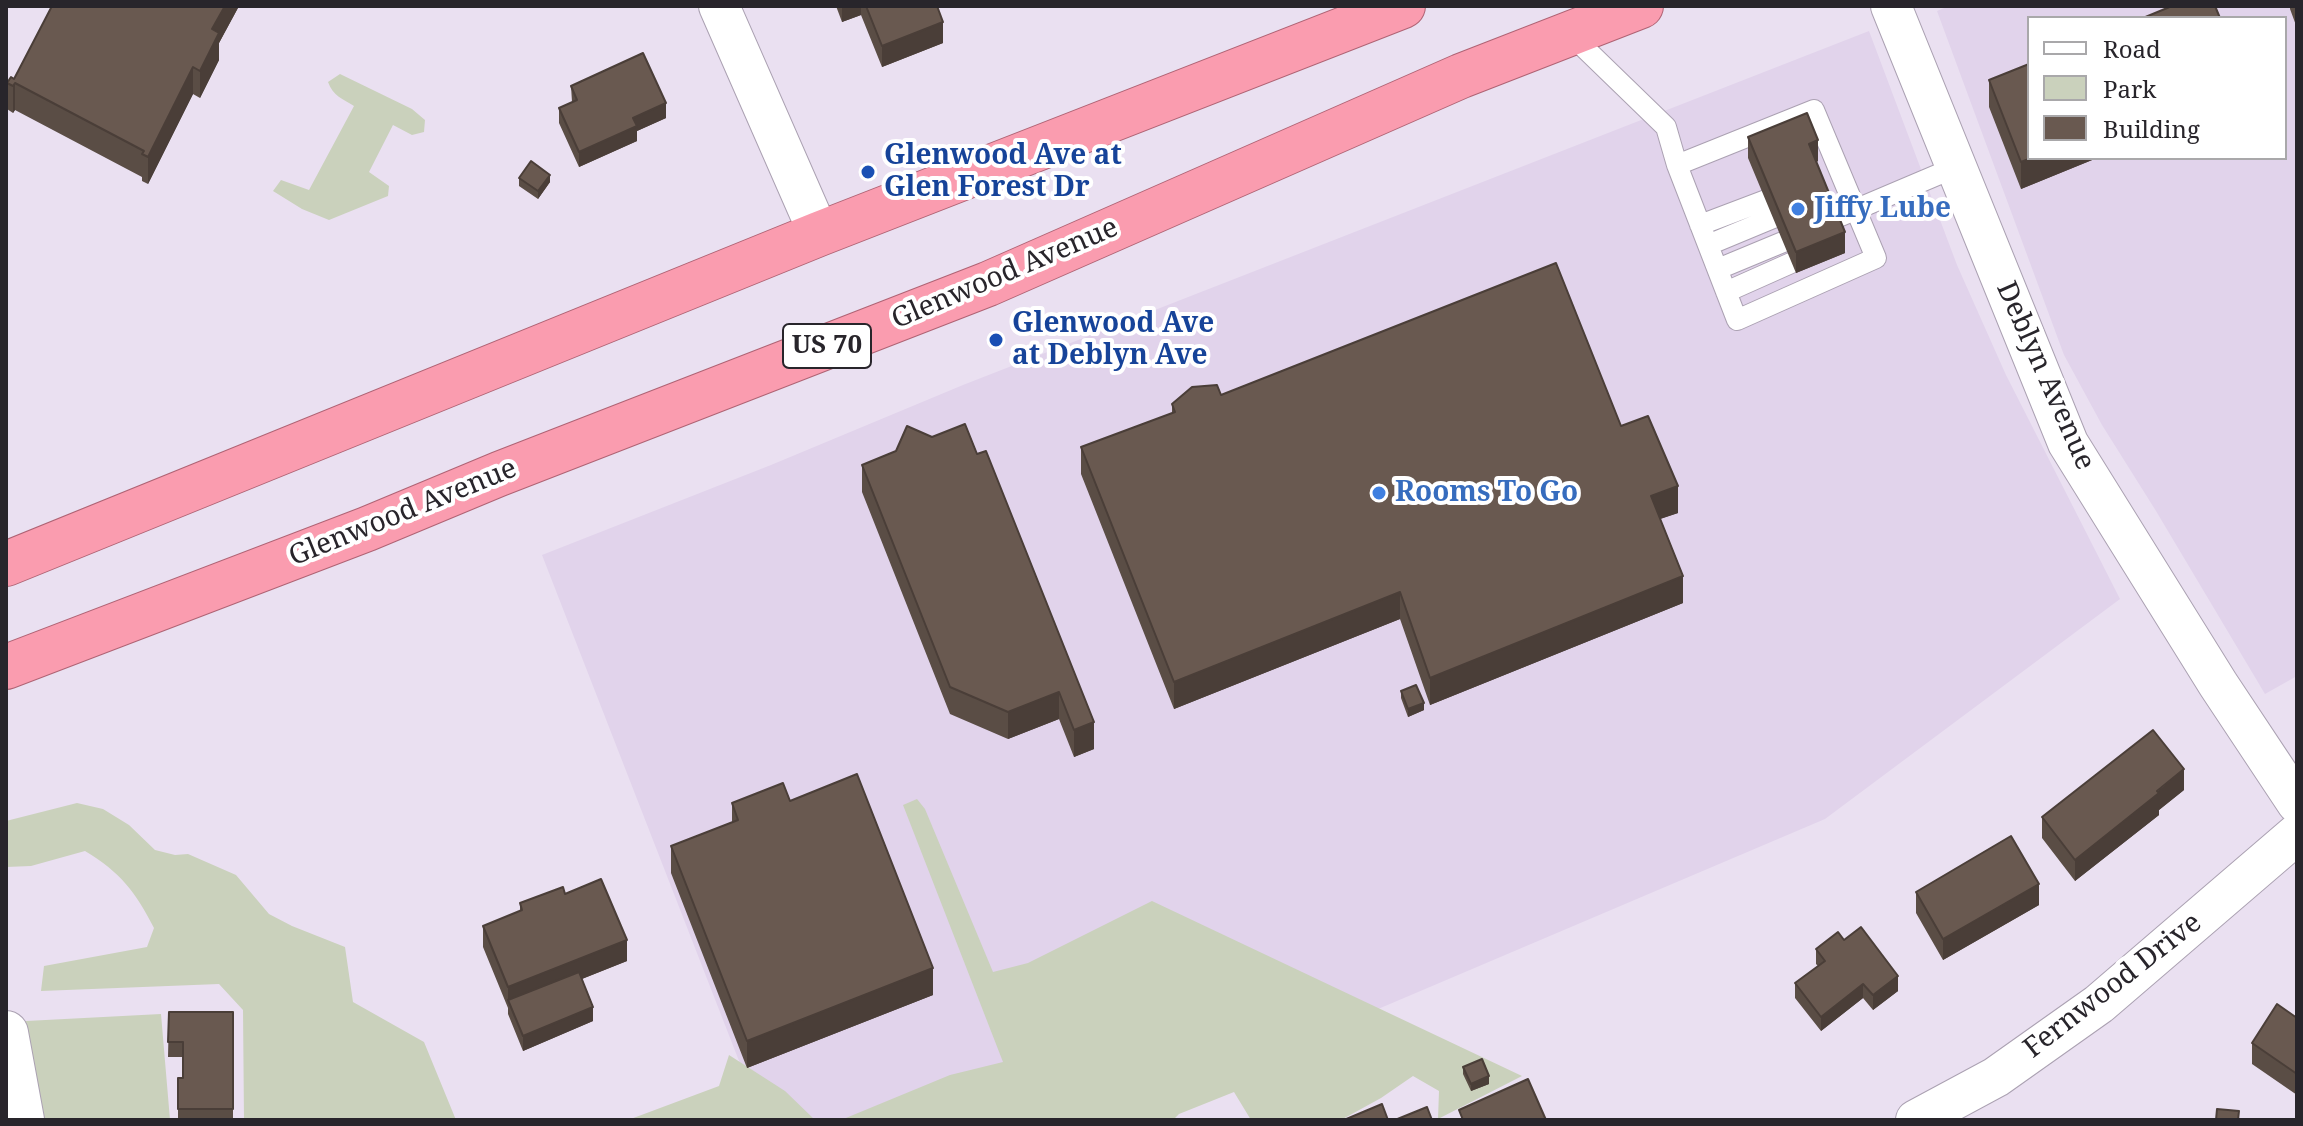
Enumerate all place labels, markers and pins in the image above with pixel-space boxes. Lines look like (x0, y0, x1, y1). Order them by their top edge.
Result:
place label: Glenwood Ave at Glen Forest Dr (884, 139, 1122, 205)
marker: Glenwood Ave at Glen Forest Dr (859, 163, 877, 181)
place label: Jiffy Lube (1814, 192, 1951, 226)
marker: Jiffy Lube (1789, 200, 1807, 218)
place label: Glenwood Ave at Deblyn Ave (1012, 307, 1214, 373)
marker: Glenwood Ave at Deblyn Ave (987, 331, 1005, 349)
place label: Rooms To Go (1395, 476, 1578, 510)
marker: Rooms To Go (1370, 484, 1388, 502)

